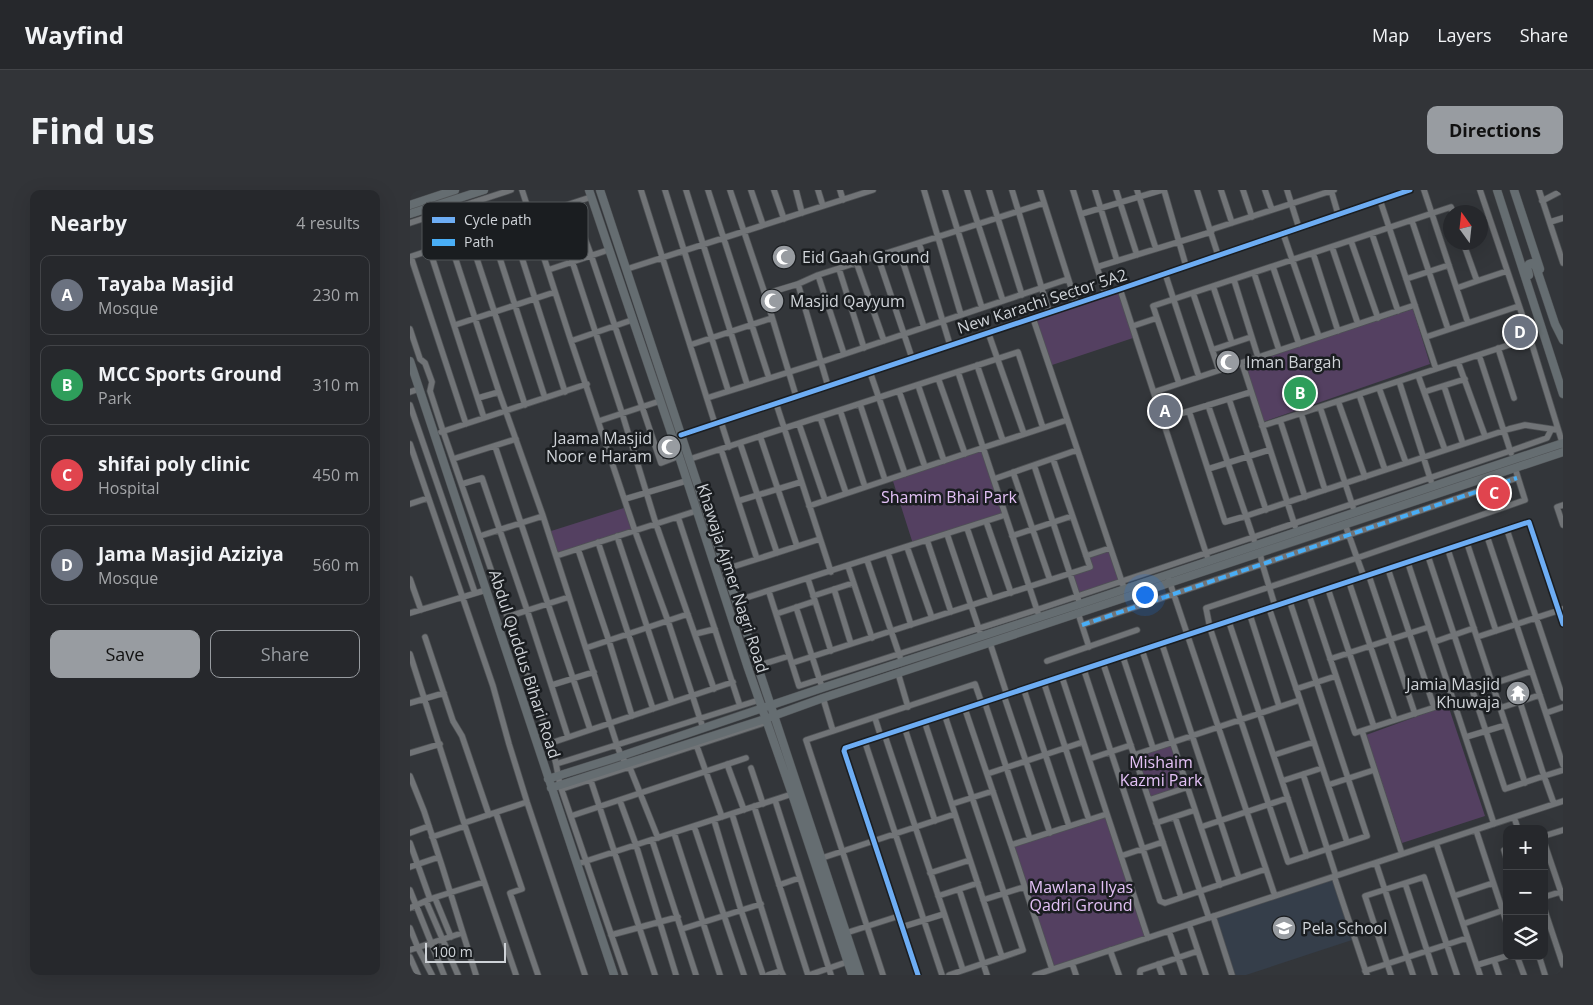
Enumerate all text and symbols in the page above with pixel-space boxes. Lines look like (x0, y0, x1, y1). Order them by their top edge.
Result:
text: Wayfind (25, 18, 124, 51)
text: Map (1372, 23, 1409, 47)
text: Layers (1437, 23, 1492, 47)
text: Share (1520, 23, 1568, 47)
button: Directions (1427, 106, 1563, 154)
text: Find us (30, 107, 155, 154)
legend (422, 202, 588, 260)
north arrow (1443, 205, 1488, 250)
text: Nearby (50, 209, 127, 237)
text: Cycle path (464, 210, 532, 229)
text: 4 results (296, 212, 360, 234)
text: Path (464, 232, 494, 251)
mosque icon: Eid Gaah Ground (771, 244, 797, 270)
place label: Eid Gaah Ground (802, 246, 929, 268)
street label: New Karachi Sector 5A2 (954, 263, 1130, 339)
text: Tayaba Masjid (98, 271, 234, 297)
text: A (61, 284, 73, 306)
text: 230 m (313, 284, 359, 306)
mosque icon: Masjid Qayyum (759, 288, 785, 314)
place label: Masjid Qayyum (790, 290, 905, 312)
text: Mosque (98, 297, 158, 319)
pin: D (1504, 313, 1536, 351)
mosque icon: Iman Bargah (1215, 349, 1241, 375)
place label: Iman Bargah (1246, 351, 1341, 373)
text: MCC Sports Ground (98, 361, 282, 387)
text: B (62, 374, 72, 396)
text: 310 m (313, 374, 359, 396)
pin: B (1284, 374, 1316, 412)
text: Park (98, 387, 131, 409)
pin: A (1149, 392, 1181, 430)
place label: Jaama Masjid Noor e Haram (546, 427, 652, 467)
mosque icon: Jaama Masjid Noor e Haram (656, 434, 682, 460)
text: shifai poly clinic (98, 451, 250, 477)
text: C (62, 464, 72, 486)
text: 450 m (313, 464, 359, 486)
pin: C (1478, 474, 1510, 512)
text: Hospital (98, 477, 160, 499)
street label: Khawaja Ajmer Nagri Road (692, 480, 774, 676)
park label: Shamim Bhai Park (881, 486, 1018, 508)
text: Jama Masjid Aziziya (98, 541, 284, 567)
text: D (61, 554, 73, 576)
text: 560 m (313, 554, 359, 576)
text: Mosque (98, 567, 158, 589)
street label: Abdul Quddus Bihari Road (484, 567, 566, 761)
your location (1132, 582, 1158, 608)
button: Save (50, 630, 200, 678)
button: Share (210, 630, 360, 678)
place label: Jamia Masjid Khuwaja (1404, 673, 1500, 713)
temple icon: Jamia Masjid Khuwaja (1505, 680, 1531, 706)
park label: Mishaim Kazmi Park (1120, 751, 1203, 791)
map controls (1503, 825, 1548, 960)
button: + (1503, 825, 1548, 870)
button: − (1503, 870, 1548, 915)
park label: Mawlana Ilyas Qadri Ground (1029, 876, 1133, 916)
school or university icon: Pela School (1271, 915, 1297, 941)
button: layers (1503, 915, 1548, 960)
place label: Pela School (1302, 917, 1387, 939)
scale bar (425, 940, 506, 963)
text: 100 m (432, 942, 473, 961)

